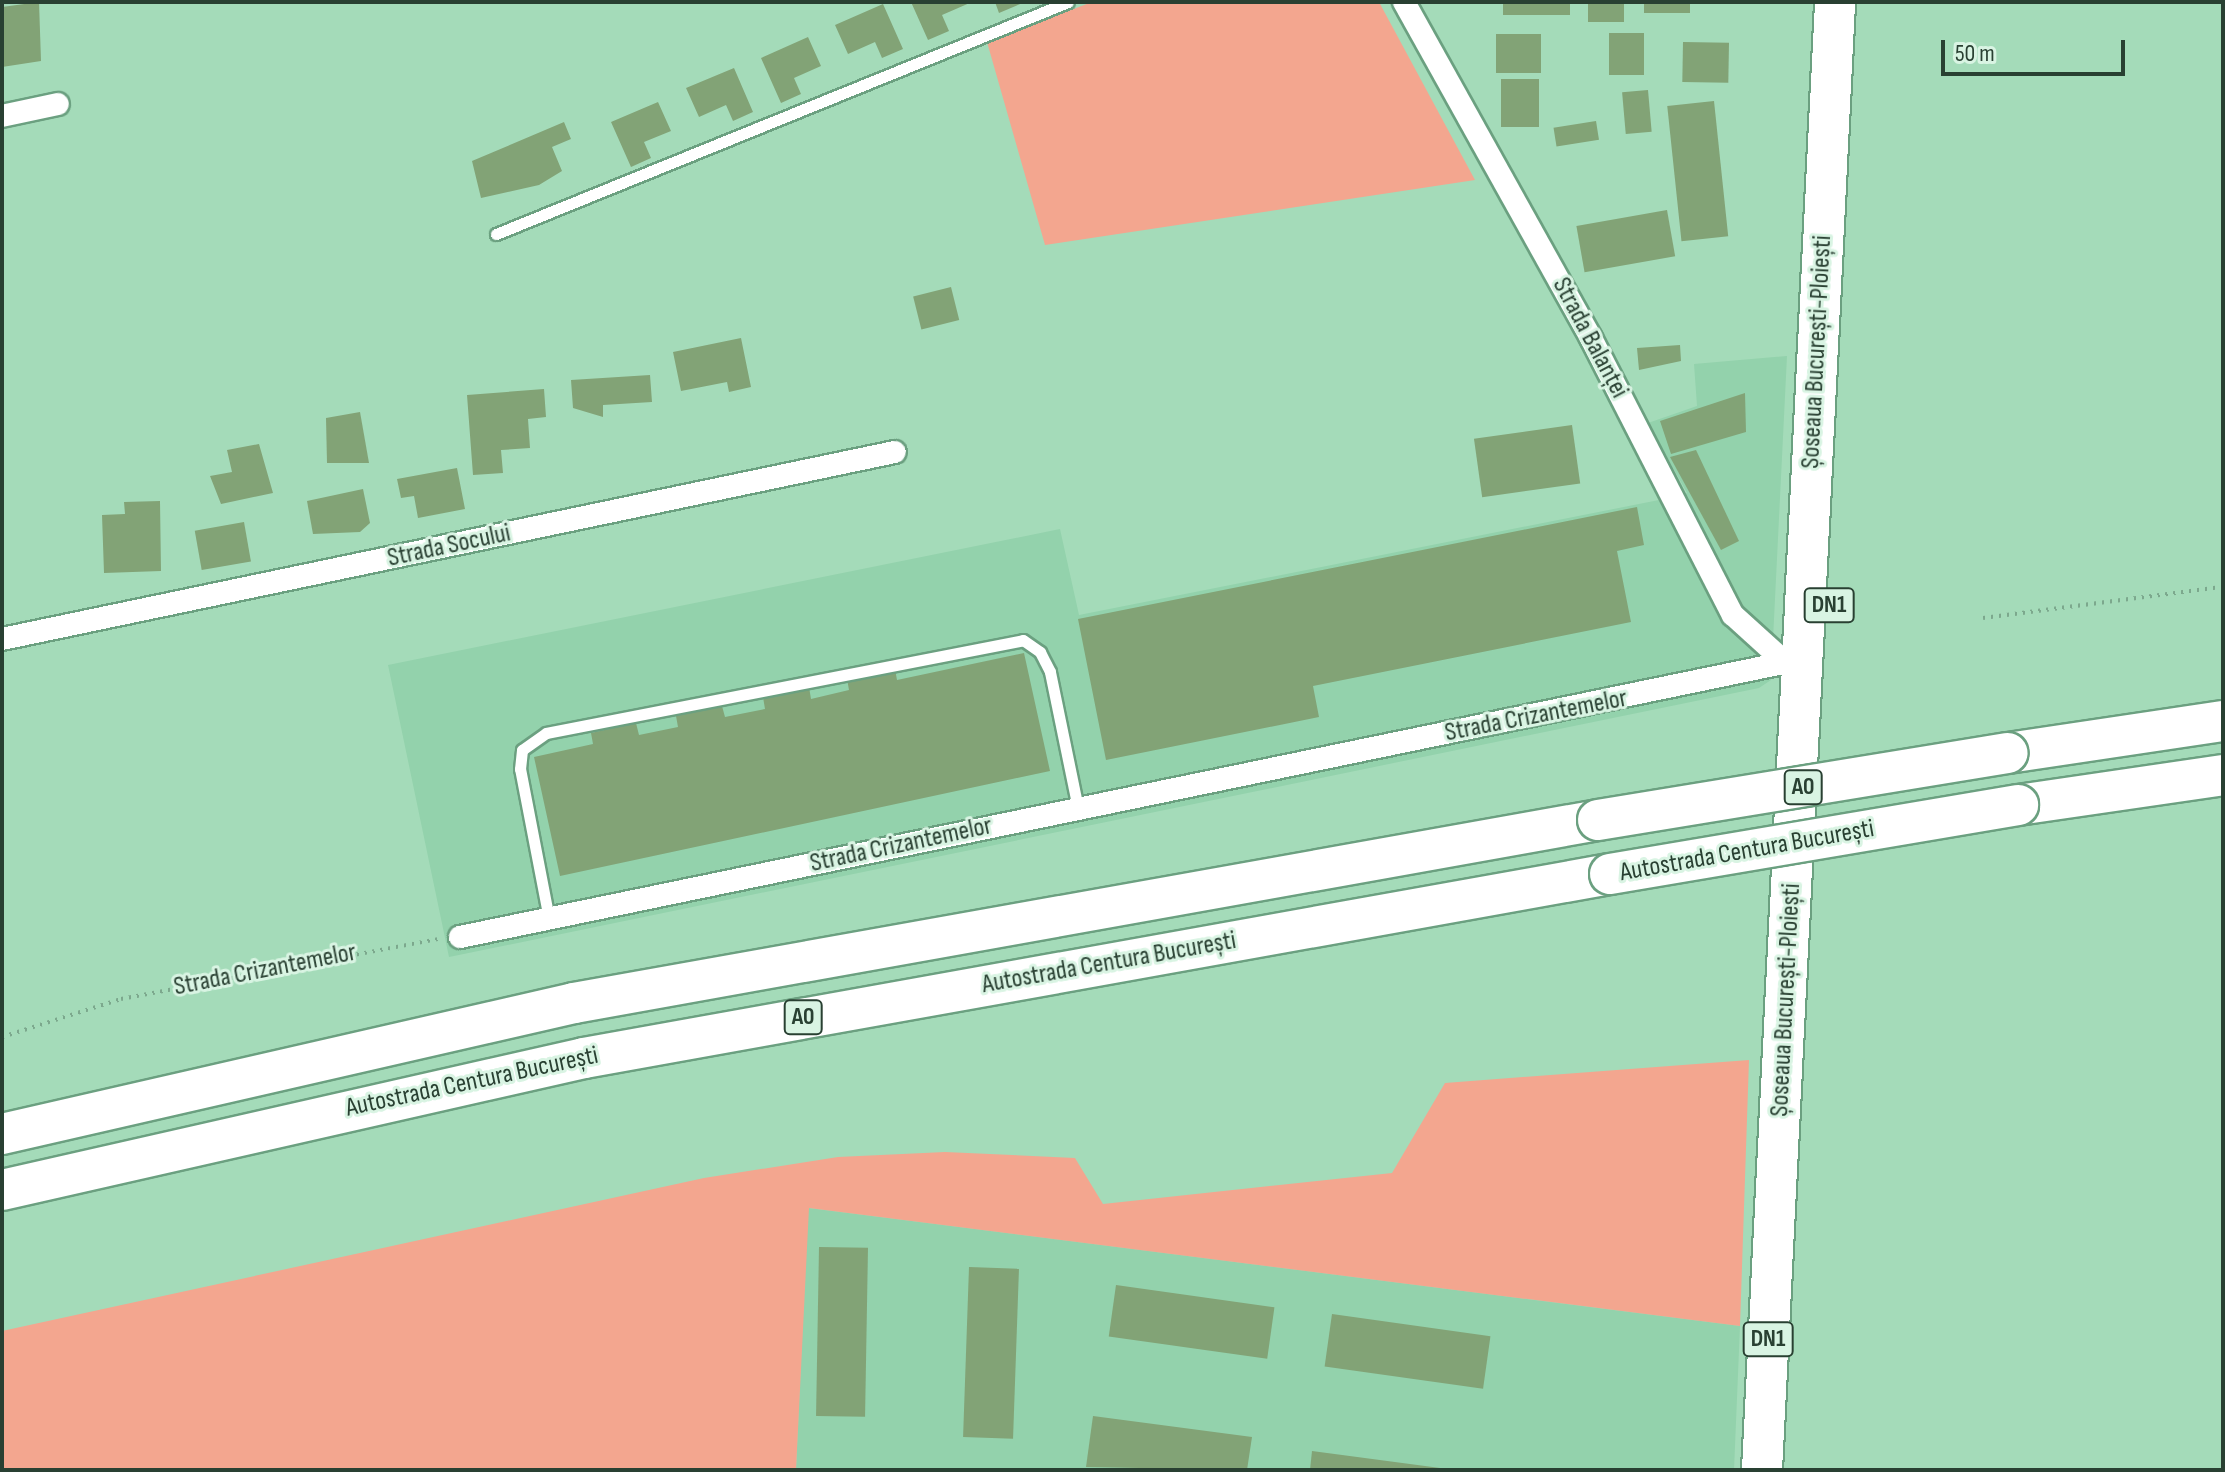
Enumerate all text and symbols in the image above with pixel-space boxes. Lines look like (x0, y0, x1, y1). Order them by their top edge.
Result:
scale bar (1945, 24, 2129, 74)
text: 50 m (1955, 39, 1995, 68)
street label: Șoseaua București-Ploiești (1795, 235, 1839, 469)
street label: Strada Balanței (1545, 272, 1635, 404)
street label: Strada Socului (385, 518, 513, 574)
road number: DN1 (1803, 585, 1855, 625)
street label: Strada Crizantemelor (1442, 683, 1630, 749)
road number: A0 (1783, 767, 1823, 807)
street label: Strada Crizantemelor (807, 811, 995, 879)
street label: Autostrada Centura București (1618, 813, 1876, 889)
street label: Șoseaua București-Ploiești (1764, 883, 1808, 1117)
street label: Autostrada Centura București (980, 925, 1238, 1001)
street label: Strada Crizantemelor (171, 937, 359, 1003)
road number: A0 (783, 997, 823, 1037)
street label: Autostrada Centura București (343, 1040, 601, 1124)
road number: DN1 (1742, 1319, 1794, 1359)

